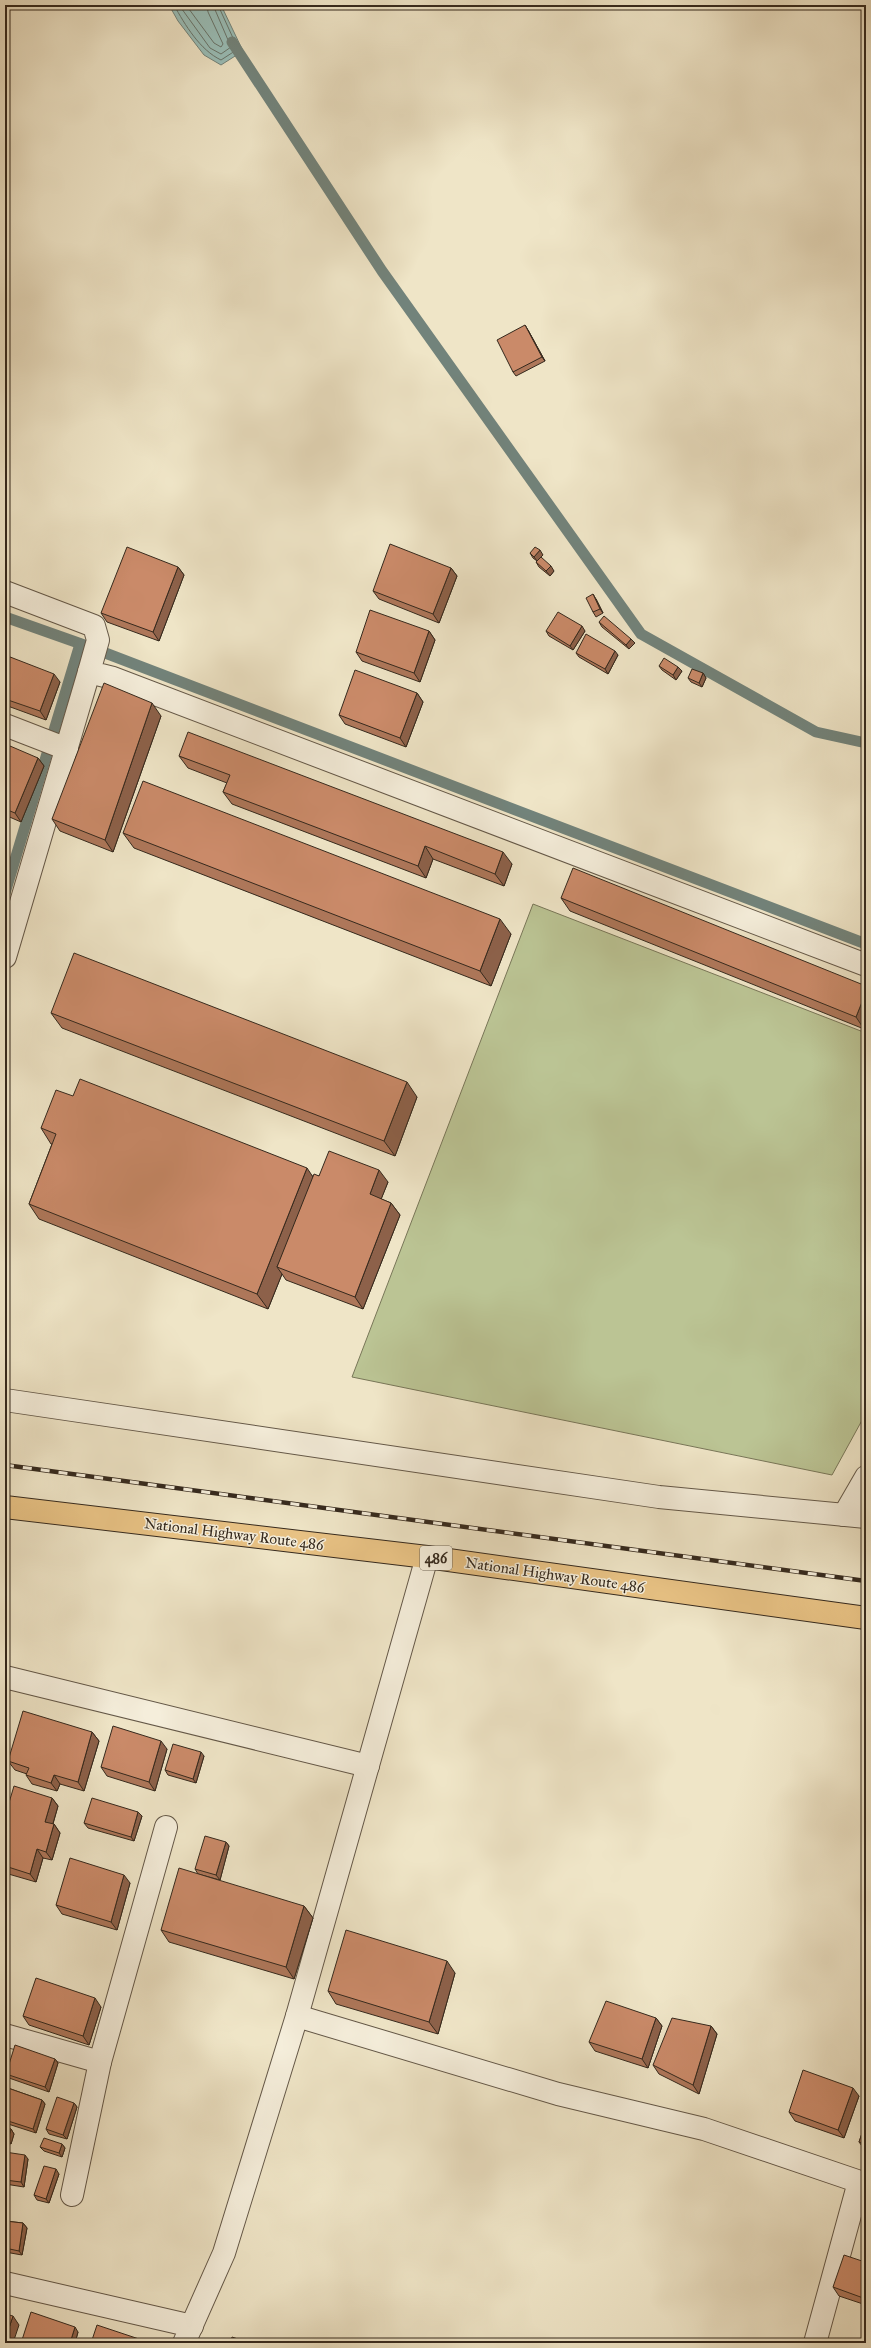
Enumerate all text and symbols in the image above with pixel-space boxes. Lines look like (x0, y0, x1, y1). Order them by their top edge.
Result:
street label: National Highway Route 486 (143, 1514, 326, 1554)
road number: 486 (420, 1546, 452, 1570)
street label: National Highway Route 486 (464, 1554, 647, 1597)

